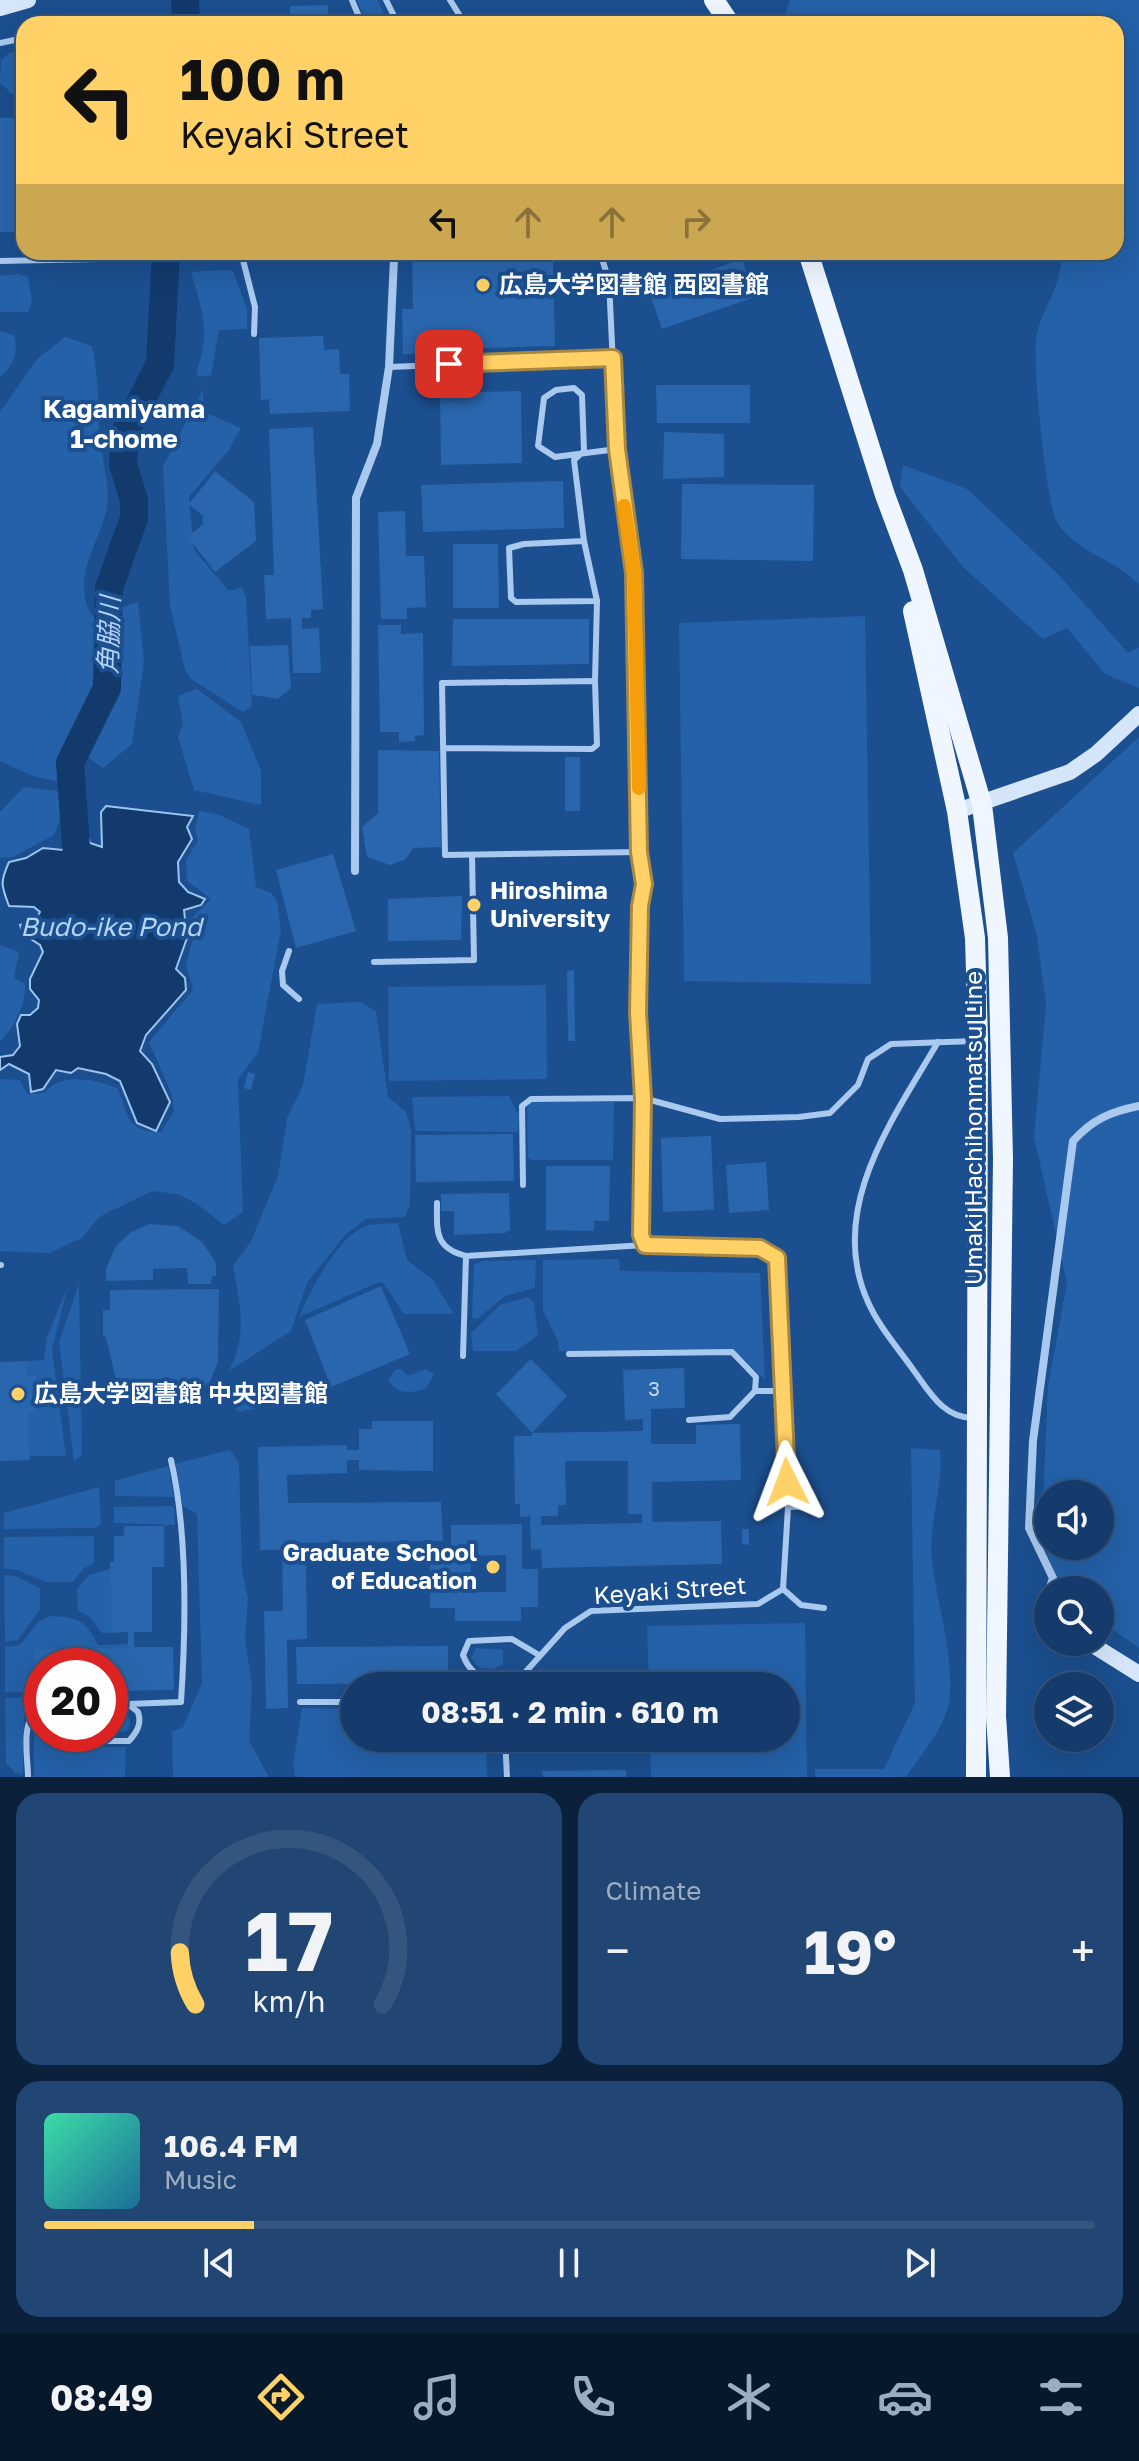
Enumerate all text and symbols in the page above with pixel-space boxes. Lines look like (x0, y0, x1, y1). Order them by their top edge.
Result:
text: 100 m (180, 45, 345, 112)
icon: left (48, 48, 152, 152)
text: Keyaki Street (180, 113, 409, 156)
icon: left (422, 200, 466, 244)
icon: ahead (506, 200, 550, 244)
icon: ahead (590, 200, 634, 244)
icon: right (674, 200, 718, 244)
place label: 広島大学図書館 西図書館 (499, 269, 769, 298)
marker: 広島大学図書館 西図書館 (474, 276, 492, 294)
pin (415, 330, 483, 398)
icon: arrive (427, 342, 471, 386)
district label: Kagamiyama 1-chome (43, 393, 205, 454)
water label: 角脇川 (92, 592, 125, 675)
place label: Hiroshima University (490, 875, 611, 932)
marker: Hiroshima University (465, 896, 483, 914)
water label: Budo-ike Pond (20, 911, 205, 942)
street label: Umaki Hachihonmatsu Line (958, 971, 987, 1285)
house number: 3 (648, 1376, 660, 1400)
place label: 広島大学図書館 中央図書館 (34, 1378, 328, 1407)
marker: 広島大学図書館 中央図書館 (9, 1385, 27, 1403)
position arrow (745, 1440, 829, 1524)
map controls (1034, 1480, 1114, 1752)
button: sound (1034, 1480, 1114, 1560)
place label: Graduate School of Education (282, 1537, 477, 1594)
marker: Graduate School of Education (484, 1558, 502, 1576)
street label: Keyaki Street (593, 1570, 747, 1609)
button: search (1034, 1576, 1114, 1656)
speed limit sign: 20 (24, 1648, 128, 1752)
button: layers (1034, 1672, 1114, 1752)
text: 08:51 · 2 min · 610 m (421, 1694, 719, 1730)
text: Climate (606, 1875, 701, 1906)
text: 17 (245, 1889, 333, 1989)
text: 19° (804, 1915, 896, 1987)
text: − (606, 1924, 630, 1977)
text: + (1071, 1924, 1095, 1977)
text: km/h (252, 1984, 325, 2018)
text: 106.4 FM (164, 2128, 298, 2164)
text: Music (164, 2164, 237, 2195)
icon: previous (197, 2241, 241, 2285)
icon: pause (547, 2241, 591, 2285)
icon: next (898, 2241, 942, 2285)
icon: directions (253, 2369, 309, 2425)
icon: music (409, 2369, 465, 2425)
icon: phone (565, 2369, 621, 2425)
icon: climate (721, 2369, 777, 2425)
icon: car (877, 2369, 933, 2425)
icon: filters (1033, 2369, 1089, 2425)
text: 08:49 (50, 2376, 153, 2419)

